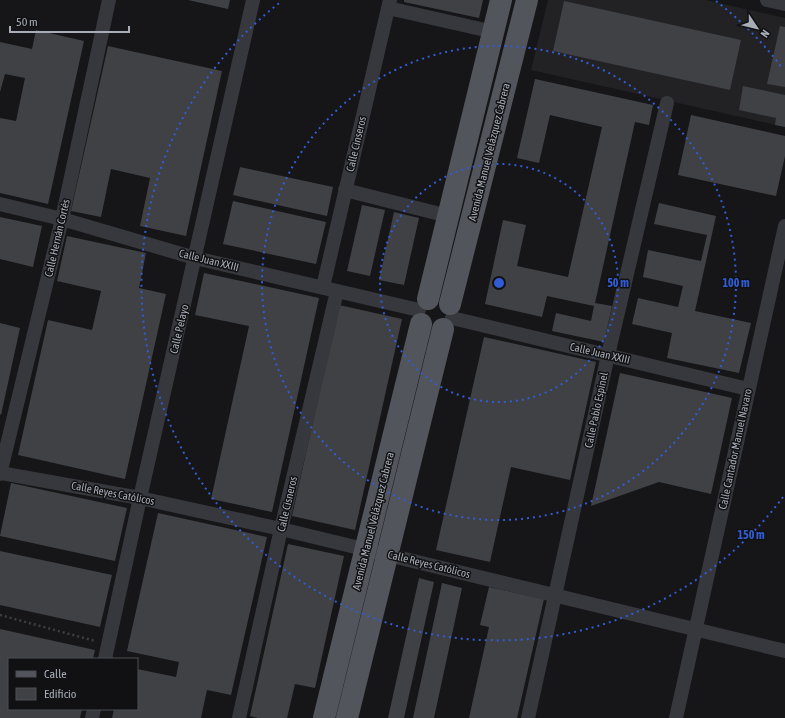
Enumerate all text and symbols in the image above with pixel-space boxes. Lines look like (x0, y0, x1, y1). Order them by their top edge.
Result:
scale bar (10, 8, 129, 34)
north arrow (737, 8, 777, 48)
text: 50 m (16, 15, 38, 29)
text: N (758, 28, 772, 40)
street label: Avenida Manuel Velázquez Cabrera (466, 82, 512, 222)
street label: Calle Cinseros (344, 115, 368, 173)
street label: Calle Hernán Cortés (42, 198, 72, 278)
street label: Calle Juan XXIII (178, 247, 240, 273)
centre of rings (492, 276, 506, 290)
text: 50 m (607, 276, 629, 290)
text: 100 m (722, 276, 750, 290)
street label: Calle Pelayo (168, 303, 190, 355)
street label: Calle Juan XXIII (569, 340, 631, 366)
street label: Calle Pablo Espinel (582, 371, 610, 449)
street label: Calle Cantador Manuel Navaro (716, 387, 754, 511)
street label: Avenida Manuel Velázquez Cabrera (350, 451, 396, 591)
street label: Calle Cisneros (275, 475, 299, 533)
street label: Calle Reyes Católicos (70, 479, 156, 507)
text: 150 m (737, 528, 765, 542)
street label: Calle Reyes Católicos (387, 548, 471, 580)
legend (8, 658, 138, 710)
text: Calle (44, 667, 67, 681)
text: Edificio (44, 687, 77, 701)

